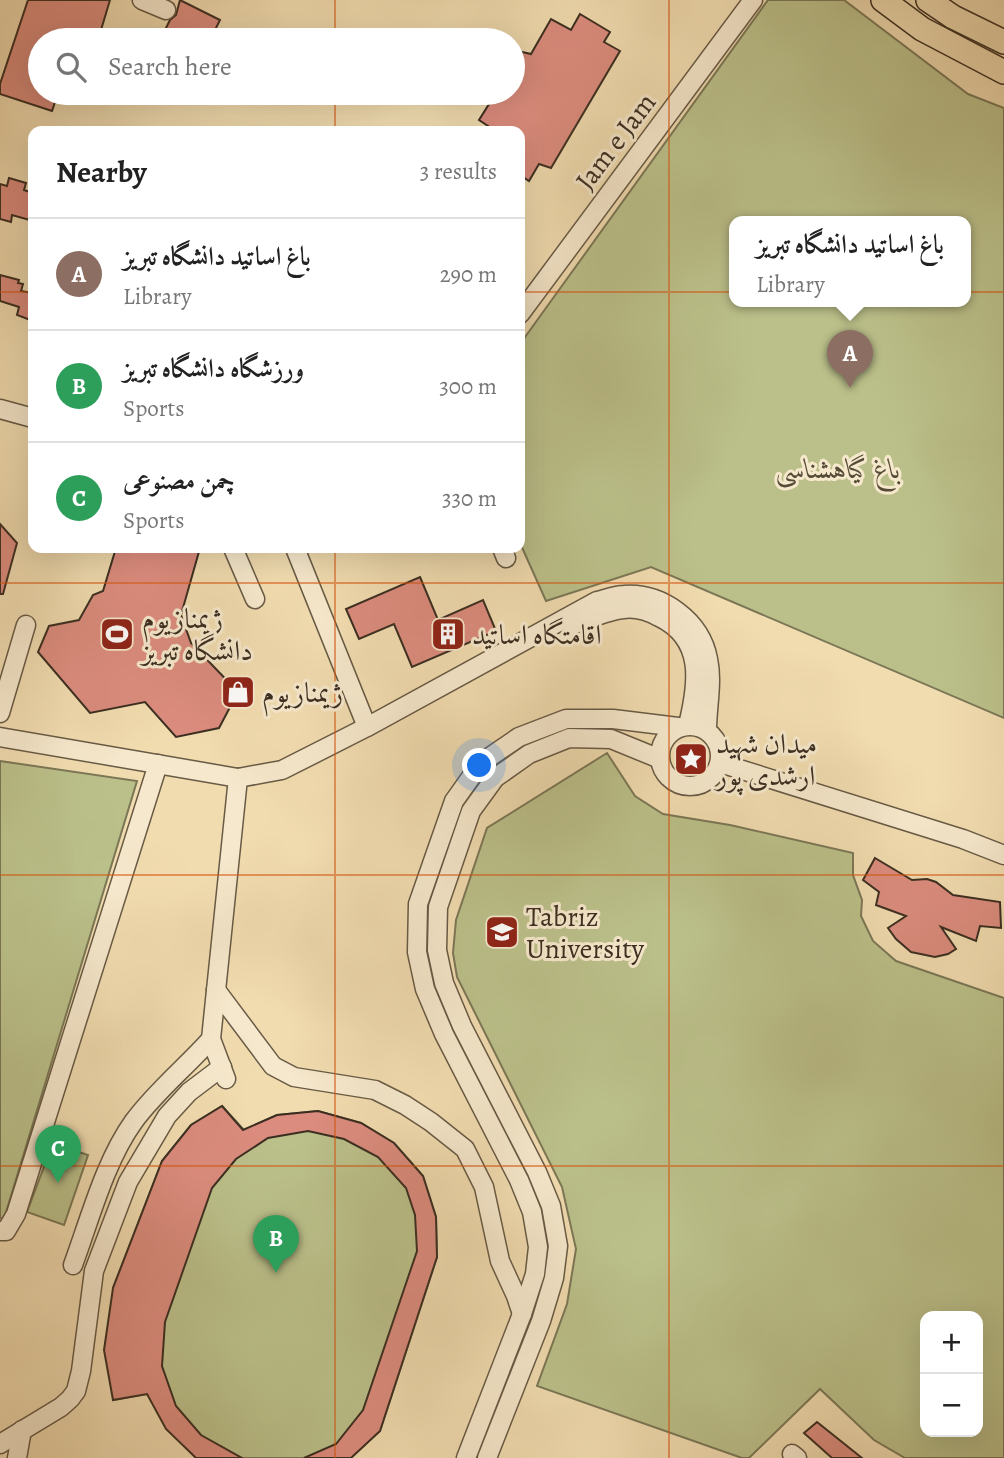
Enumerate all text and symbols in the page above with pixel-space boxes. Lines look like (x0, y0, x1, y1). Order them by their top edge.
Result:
search box (28, 28, 525, 105)
icon: search (52, 48, 90, 86)
text: Search here (108, 49, 232, 84)
street label: Jam e Jam (567, 85, 665, 198)
text: Nearby (56, 152, 147, 192)
text: 3 results (420, 156, 497, 187)
popup (729, 216, 971, 307)
text: باغ اساتید دانشگاه تبریز (756, 227, 944, 262)
text: باغ اساتید دانشگاه تبریز (123, 239, 311, 274)
text: A (72, 259, 86, 290)
text: 290 m (440, 259, 497, 290)
text: Library (756, 269, 825, 300)
text: Library (123, 281, 192, 312)
pin: A (827, 330, 873, 388)
text: ورزشگاه دانشگاه تبریز (123, 351, 304, 386)
text: B (72, 371, 86, 402)
text: 300 m (439, 371, 497, 402)
text: Sports (123, 393, 184, 424)
park label: باغ گیاهشناسی (775, 450, 901, 492)
text: چمن مصنوعی (123, 463, 235, 498)
text: C (72, 483, 86, 514)
text: 330 m (442, 483, 497, 514)
text: Sports (123, 505, 184, 536)
place label: ژیمنازیوم دانشگاه تبریز (139, 600, 253, 670)
sports icon: ژیمنازیوم دانشگاه تبریز (98, 615, 136, 653)
building icon: اقامتگاه اساتید (429, 615, 467, 653)
place label: اقامتگاه اساتید (472, 616, 602, 654)
shop icon: ژیمنازیوم (219, 673, 257, 711)
place label: ژیمنازیوم (262, 674, 343, 717)
place label: میدان شهید ارشدی پور (713, 725, 817, 796)
place icon: میدان شهید ارشدی پور (672, 740, 710, 778)
your location (462, 748, 496, 782)
place label: Tabriz University (526, 898, 644, 968)
school or university icon: Tabriz University (483, 913, 521, 951)
pin: C (35, 1125, 81, 1183)
pin: B (253, 1215, 299, 1273)
map controls (920, 1311, 983, 1437)
button: + (920, 1311, 983, 1374)
button: − (920, 1374, 983, 1437)

